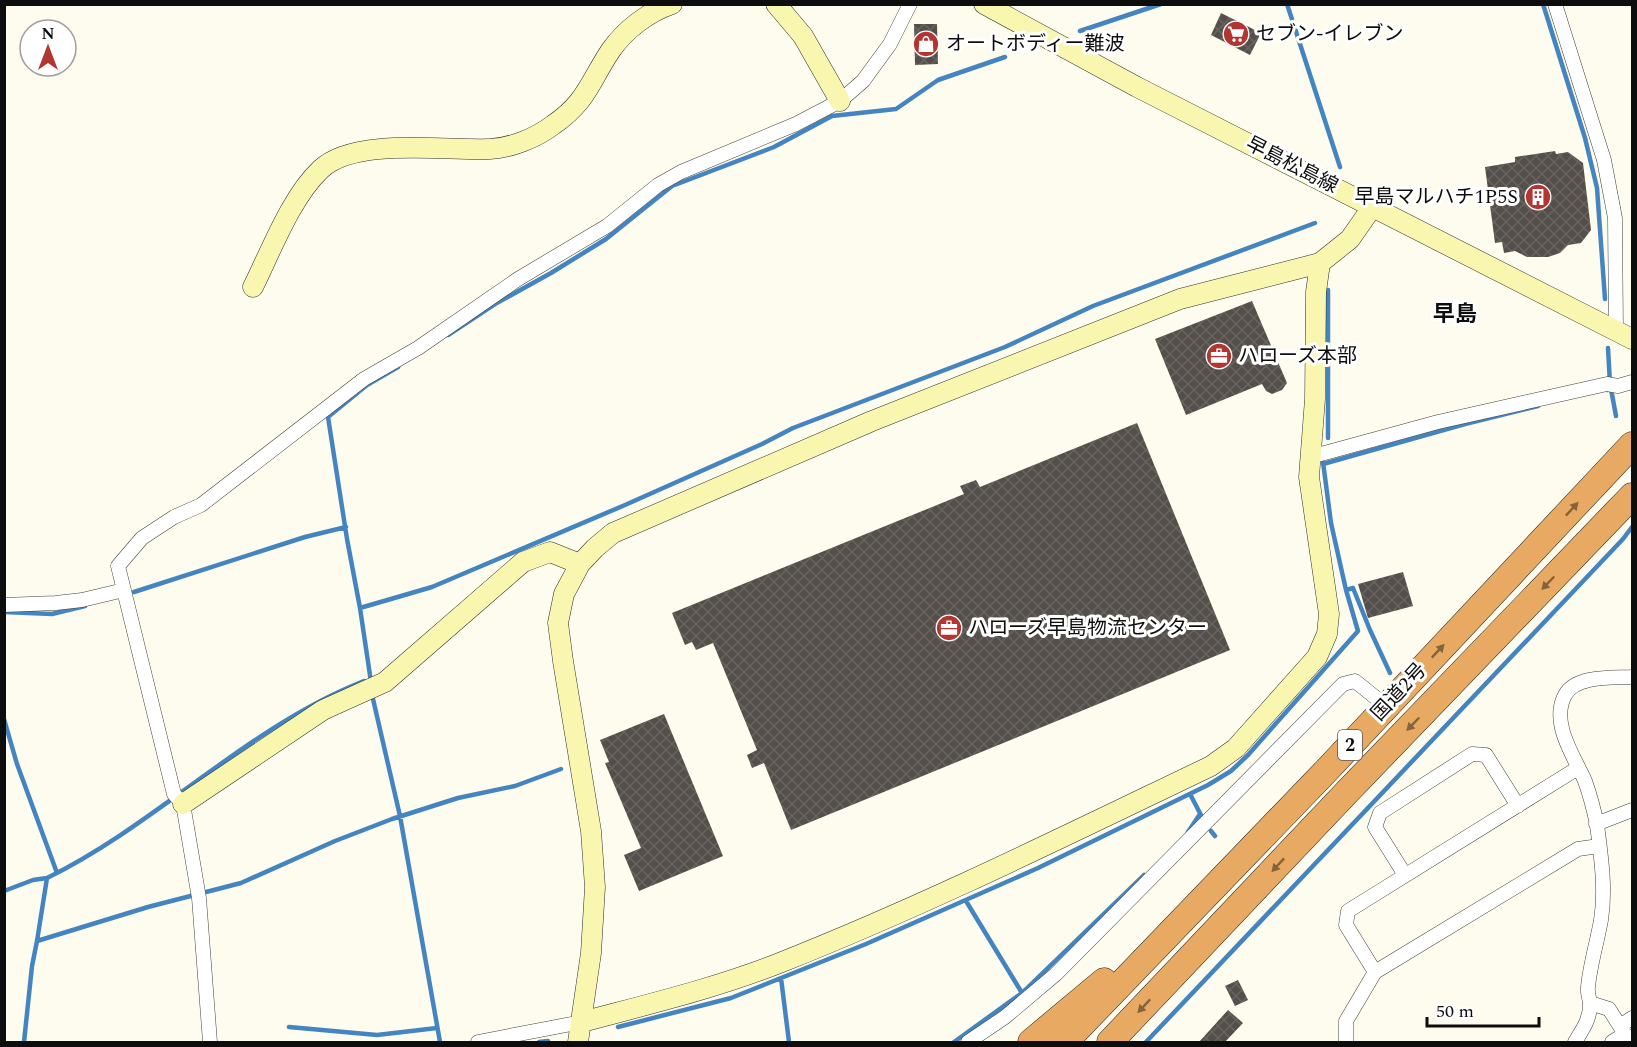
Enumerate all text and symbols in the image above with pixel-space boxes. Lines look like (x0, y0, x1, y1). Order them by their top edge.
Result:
north arrow (18, 18, 78, 78)
supermarket icon: セブン-イレブン (1221, 19, 1251, 49)
place label: セブン-イレブン (1256, 19, 1404, 49)
text: N (41, 22, 55, 46)
shop icon: オートボディー難波 (911, 29, 941, 59)
place label: オートボディー難波 (946, 29, 1125, 59)
street label: 早島松島線 (1241, 129, 1343, 201)
place label: 早島マルハチ1P5S (1355, 182, 1518, 212)
building icon: 早島マルハチ1P5S (1523, 182, 1553, 212)
district label: 早島 (1433, 298, 1477, 331)
office icon: ハローズ本部 (1204, 341, 1234, 371)
place label: ハローズ本部 (1238, 341, 1357, 371)
one-way arrow (1565, 501, 1579, 516)
one-way arrow (1541, 576, 1555, 591)
office icon: ハローズ早島物流センター (934, 613, 964, 643)
place label: ハローズ早島物流センター (968, 613, 1207, 643)
one-way arrow (1431, 644, 1445, 658)
street label: 国道2号 (1364, 656, 1434, 728)
one-way arrow (1406, 716, 1420, 731)
road number: 2 (1338, 730, 1362, 760)
one-way arrow (1271, 857, 1285, 872)
scale bar (1427, 990, 1540, 1028)
text: 50 m (1436, 998, 1474, 1025)
one-way arrow (1137, 999, 1151, 1014)

